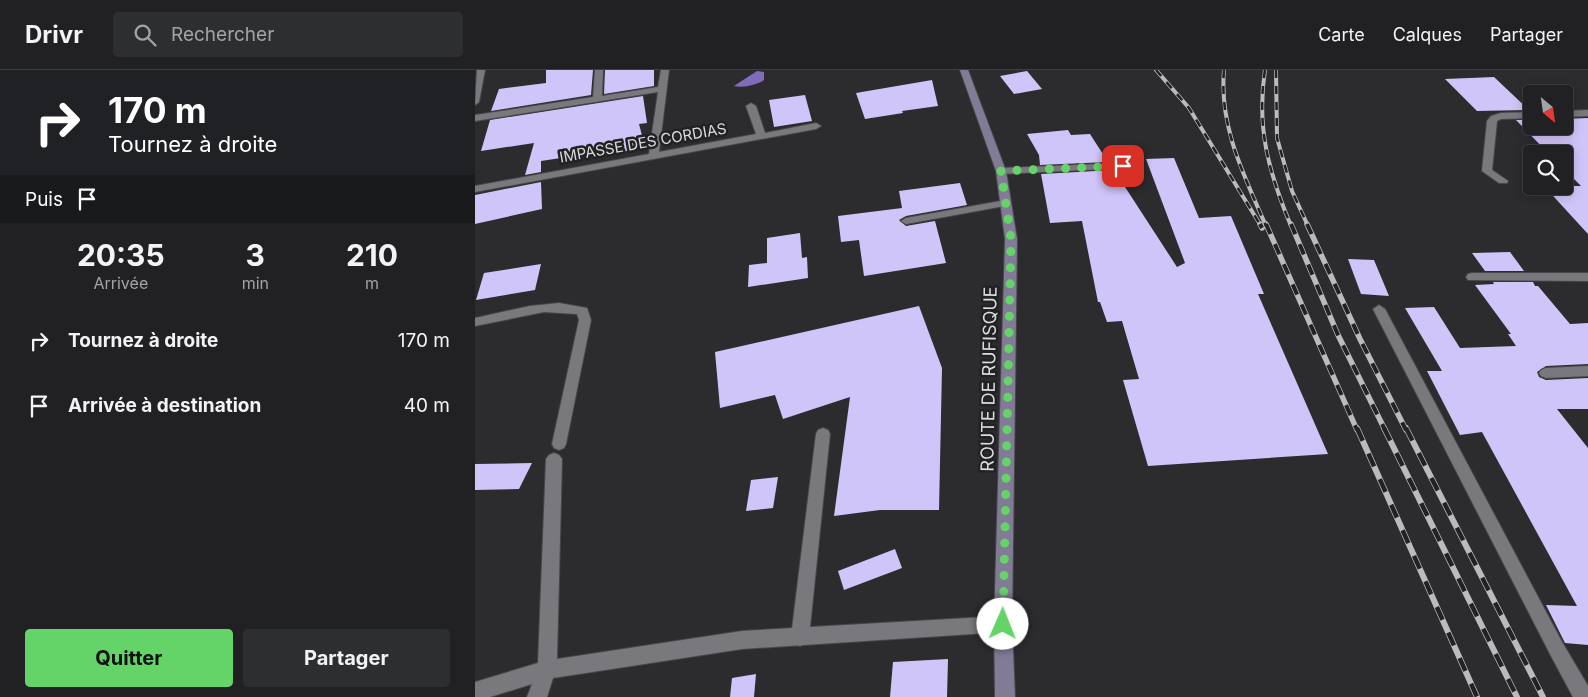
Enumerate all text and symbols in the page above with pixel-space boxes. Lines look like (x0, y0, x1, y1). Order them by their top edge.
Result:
search box (113, 12, 463, 57)
text: Drivr (25, 20, 83, 49)
icon: search (131, 21, 159, 49)
text: Rechercher (171, 23, 274, 46)
text: Carte (1318, 24, 1365, 45)
text: Calques (1393, 24, 1462, 45)
text: Partager (1490, 24, 1563, 45)
north arrow (1523, 85, 1573, 135)
map controls (1523, 85, 1573, 195)
text: 170 m (108, 89, 207, 131)
icon: right (25, 90, 90, 155)
street label: IMPASSE DES CORDIAS (558, 118, 728, 167)
text: Tournez à droite (108, 131, 277, 157)
pin (1102, 145, 1144, 187)
button: search (1523, 145, 1573, 195)
icon: arrive (1109, 152, 1137, 180)
icon: arrive (73, 185, 101, 213)
text: Puis (25, 188, 63, 211)
text: 20:35 (77, 237, 165, 273)
text: 3 (246, 237, 265, 273)
text: 210 (346, 237, 398, 273)
text: Arrivée (93, 273, 148, 293)
text: min (242, 273, 269, 293)
text: m (365, 273, 379, 293)
street label: ROUTE DE RUFISQUE (976, 286, 1001, 472)
icon: right (25, 327, 53, 355)
text: Tournez à droite (68, 329, 218, 352)
text: 170 m (398, 329, 450, 352)
icon: arrive (25, 392, 53, 420)
text: Arrivée à destination (68, 394, 261, 417)
text: 40 m (404, 394, 450, 417)
position arrow (976, 597, 1028, 649)
button: Quitter (25, 629, 233, 687)
button: Partager (243, 629, 450, 687)

